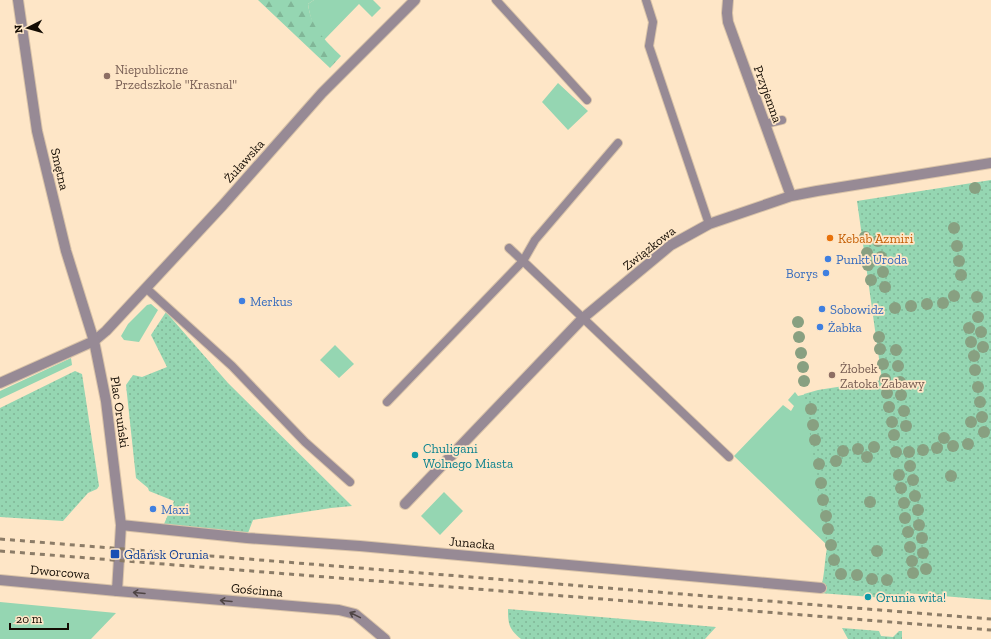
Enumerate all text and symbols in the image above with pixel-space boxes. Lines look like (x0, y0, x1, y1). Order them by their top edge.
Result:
north arrow (8, 8, 48, 48)
text: N (12, 24, 25, 34)
place label: Niepubliczne Przedszkole "Krasnal" (115, 62, 237, 92)
street label: Przyjemna (750, 63, 786, 126)
marker: Niepubliczne Przedszkole "Krasnal" (102, 71, 112, 81)
street label: Żuławska (221, 136, 268, 186)
street label: Smętna (48, 146, 72, 192)
street label: Związkowa (620, 222, 679, 273)
place label: Kebab Azmiri (838, 231, 914, 246)
marker: Kebab Azmiri (825, 233, 835, 243)
place label: Punkt Uroda (836, 252, 908, 267)
marker: Punkt Uroda (823, 254, 833, 264)
place label: Borys (786, 266, 818, 281)
marker: Borys (821, 268, 831, 278)
place label: Merkus (250, 294, 293, 309)
marker: Merkus (237, 296, 247, 306)
place label: Sobowidz (830, 302, 884, 317)
marker: Sobowidz (817, 304, 827, 314)
place label: Żabka (828, 320, 862, 335)
marker: Żabka (815, 322, 825, 332)
place label: Żłobek Zatoka Zabawy (840, 361, 925, 391)
marker: Żłobek Zatoka Zabawy (827, 370, 837, 380)
street label: Plac Oruński (108, 375, 132, 449)
place label: Chuligani Wolnego Miasta (423, 441, 514, 471)
marker: Chuligani Wolnego Miasta (410, 450, 420, 460)
place label: Maxi (161, 502, 189, 517)
marker: Maxi (148, 504, 158, 514)
street label: Junacka (449, 534, 496, 553)
place label: Gdańsk Orunia (124, 547, 210, 562)
marker: Gdańsk Orunia (109, 548, 121, 560)
street label: Dworcowa (30, 562, 91, 582)
street label: Gościnna (230, 580, 284, 600)
one-way arrow (133, 589, 146, 597)
place label: Orunia wita! (876, 590, 946, 605)
marker: Orunia wita! (863, 592, 873, 602)
one-way arrow (220, 597, 233, 604)
scale bar (10, 605, 68, 631)
one-way arrow (349, 611, 361, 618)
text: 20 m (16, 612, 43, 626)

